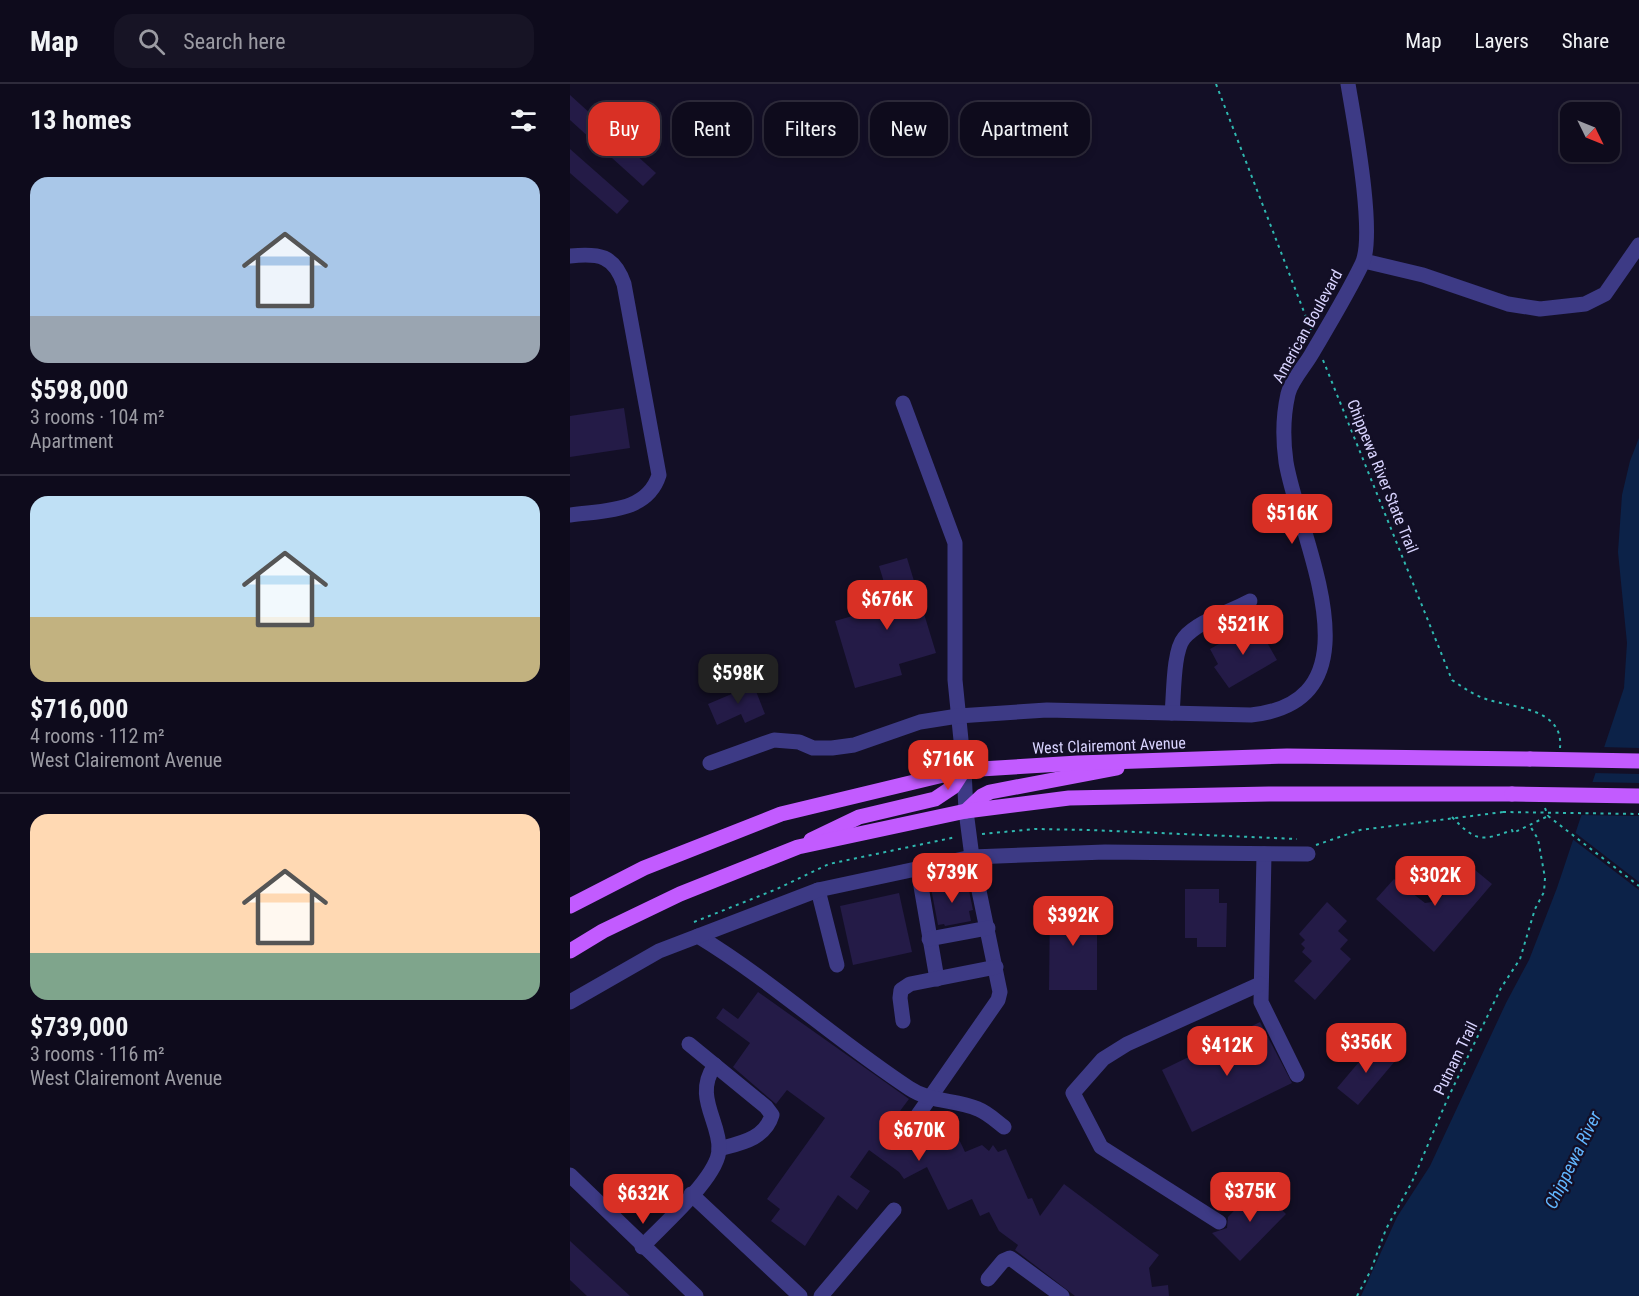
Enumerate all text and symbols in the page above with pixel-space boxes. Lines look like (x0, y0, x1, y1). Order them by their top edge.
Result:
search box (114, 14, 534, 68)
text: Map (30, 25, 78, 58)
icon: search (135, 25, 168, 58)
text: Search here (183, 29, 286, 54)
text: Map (1405, 29, 1442, 53)
text: Layers (1475, 29, 1529, 53)
text: Share (1562, 29, 1609, 53)
chip: Buy (588, 102, 660, 156)
chip: Rent (672, 102, 752, 156)
chip: Filters (764, 102, 858, 156)
chip: New (870, 102, 948, 156)
chip: Apartment (960, 102, 1090, 156)
north arrow (1560, 102, 1620, 162)
map controls (1560, 102, 1620, 162)
icon: filters (507, 104, 540, 137)
text: 13 homes (30, 105, 132, 135)
icon: home (231, 216, 339, 324)
street label: American Boulevard (1268, 266, 1346, 386)
text: $598,000 (30, 375, 128, 405)
street label: Chippewa River State Trail (1343, 397, 1422, 556)
text: 3 rooms · 104 m² (30, 405, 165, 429)
text: Apartment (30, 429, 114, 453)
pin: $516K (1250, 494, 1334, 545)
text: $516K (1266, 501, 1318, 525)
icon: home (231, 535, 339, 643)
pin: $676K (845, 580, 929, 631)
text: $676K (861, 587, 913, 611)
pin: $521K (1201, 605, 1285, 656)
text: $521K (1217, 612, 1269, 636)
pin: $598K (696, 654, 780, 705)
text: $598K (712, 661, 764, 685)
text: $716,000 (30, 694, 128, 724)
text: 4 rooms · 112 m² (30, 724, 165, 748)
street label: West Clairemont Avenue (1032, 733, 1186, 758)
pin: $716K (906, 740, 990, 791)
text: $716K (922, 747, 974, 771)
text: West Clairemont Avenue (30, 748, 222, 772)
icon: home (231, 853, 339, 961)
pin: $739K (910, 853, 994, 904)
pin: $302K (1393, 856, 1477, 907)
text: $739K (926, 860, 978, 884)
text: $302K (1409, 863, 1461, 887)
pin: $392K (1031, 896, 1115, 947)
text: $392K (1047, 903, 1099, 927)
text: $739,000 (30, 1012, 128, 1042)
street label: Putnam Trail (1429, 1018, 1481, 1098)
pin: $356K (1324, 1023, 1408, 1074)
pin: $412K (1185, 1026, 1269, 1077)
text: $356K (1340, 1030, 1392, 1054)
text: $412K (1201, 1033, 1253, 1057)
text: 3 rooms · 116 m² (30, 1042, 165, 1066)
text: West Clairemont Avenue (30, 1066, 222, 1090)
water label: Chippewa River (1540, 1107, 1605, 1212)
pin: $670K (877, 1111, 961, 1162)
text: $670K (893, 1118, 945, 1142)
pin: $375K (1208, 1172, 1292, 1223)
pin: $632K (601, 1174, 685, 1225)
text: $375K (1224, 1179, 1276, 1203)
text: $632K (617, 1181, 669, 1205)

